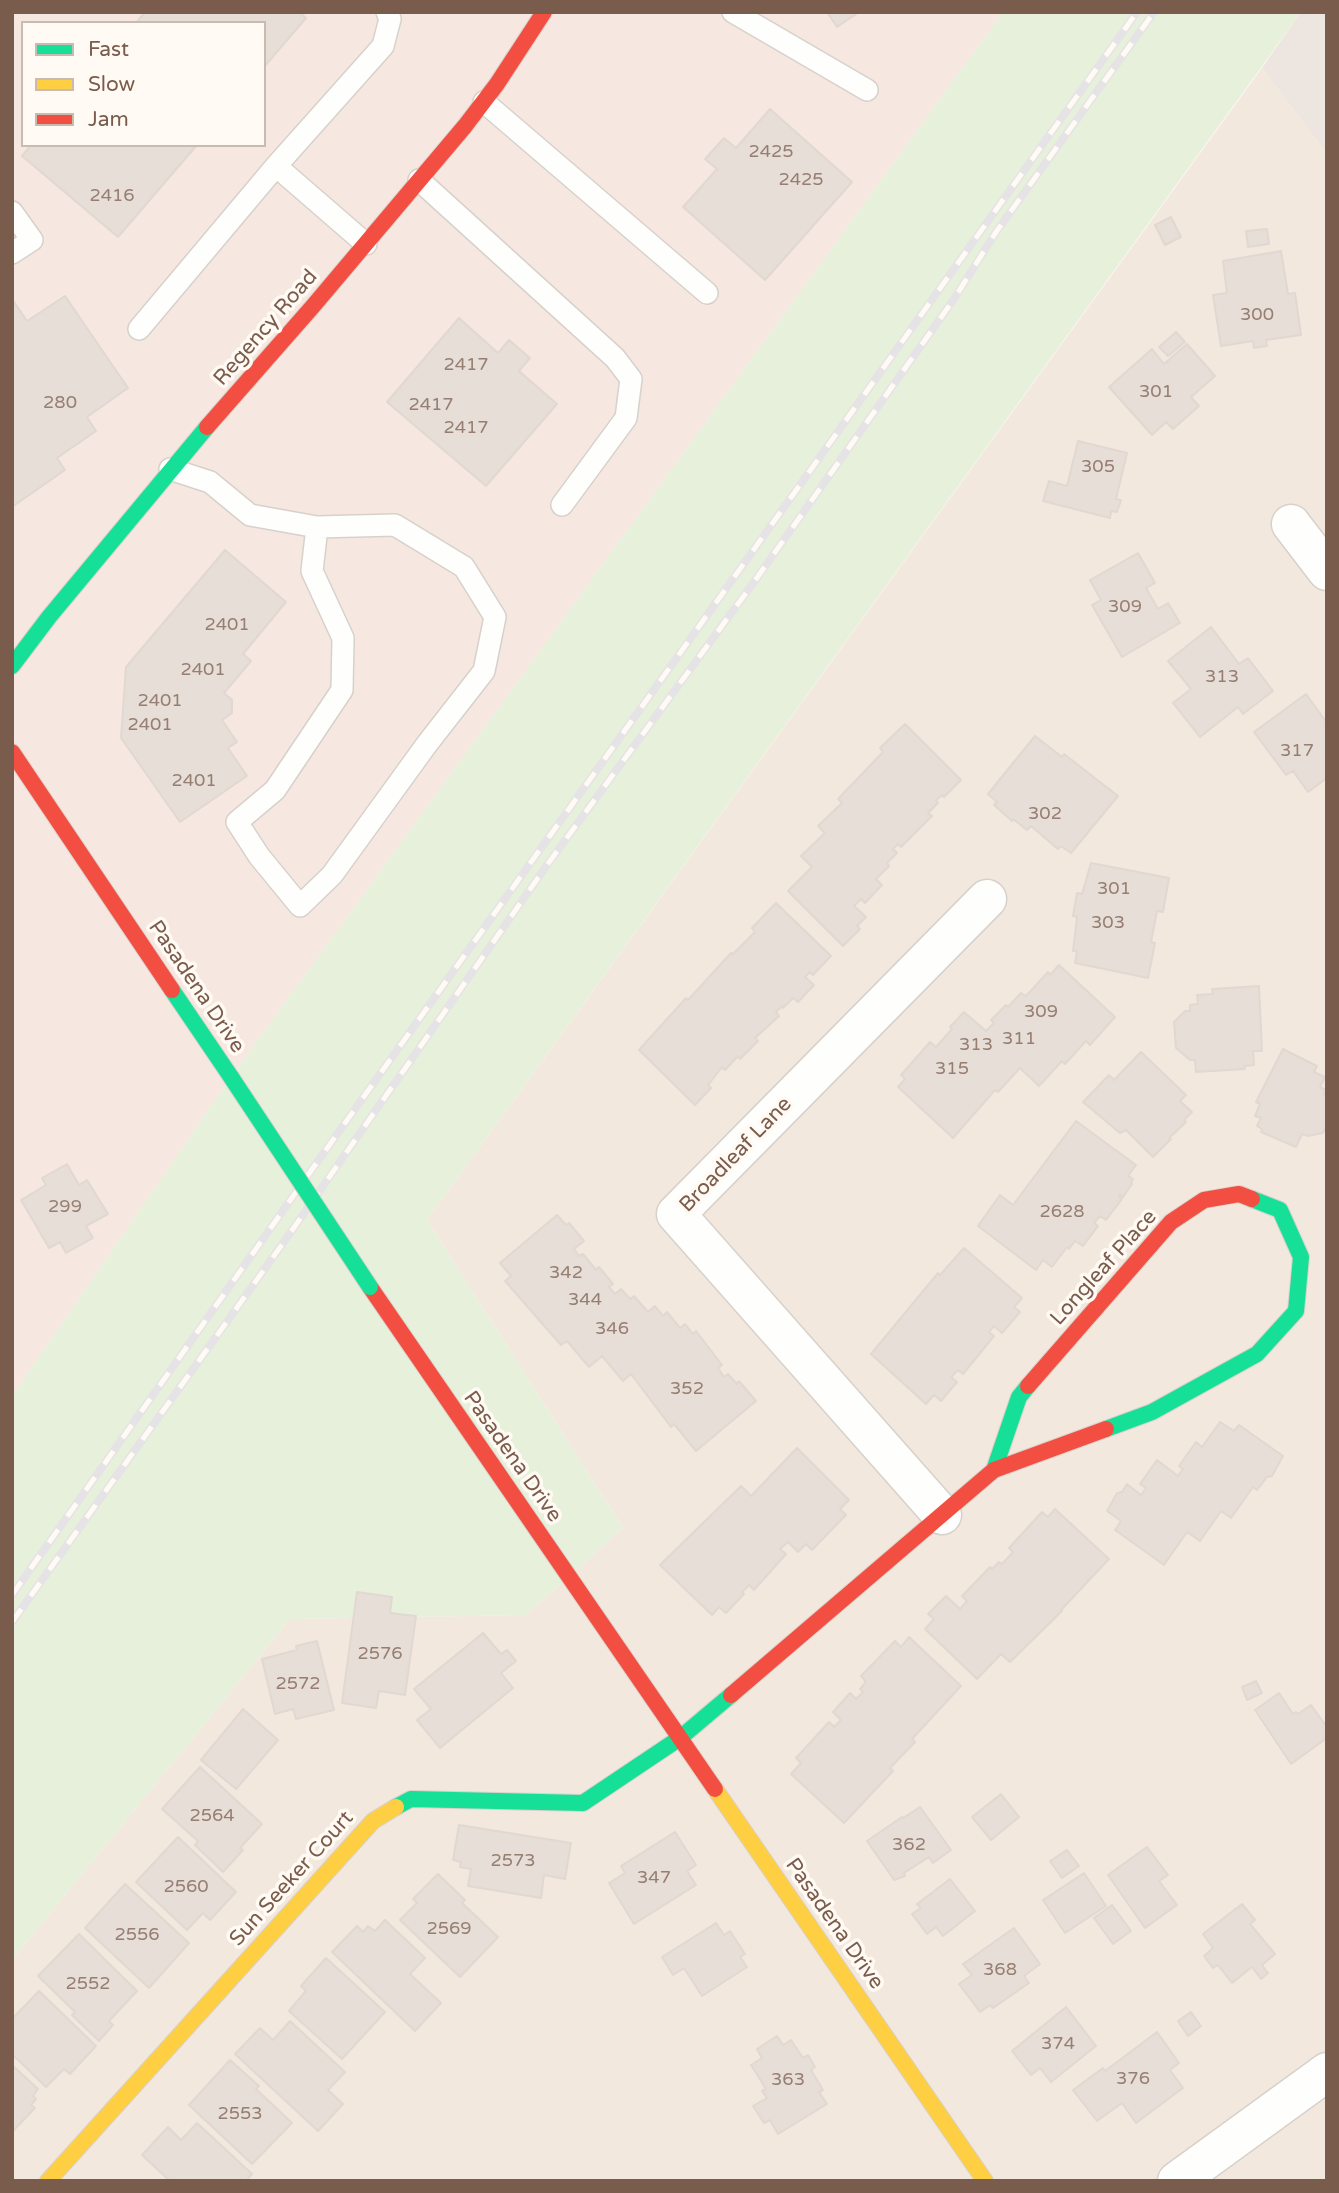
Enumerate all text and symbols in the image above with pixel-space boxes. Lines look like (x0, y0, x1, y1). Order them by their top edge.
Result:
legend (21, 21, 266, 147)
text: Fast (88, 37, 129, 62)
text: Slow (88, 72, 135, 97)
text: Jam (88, 107, 129, 132)
house number: 2425 (748, 141, 794, 163)
house number: 2425 (778, 169, 824, 191)
house number: 2416 (89, 185, 135, 207)
street label: Regency Road (209, 265, 323, 391)
house number: 300 (1240, 304, 1274, 326)
house number: 2417 (443, 354, 489, 376)
house number: 301 (1139, 381, 1173, 403)
house number: 280 (43, 392, 77, 414)
house number: 2417 (408, 394, 454, 416)
house number: 2417 (443, 417, 489, 439)
house number: 305 (1081, 456, 1115, 478)
house number: 309 (1108, 596, 1142, 618)
house number: 2401 (204, 614, 250, 636)
house number: 2401 (180, 659, 226, 681)
house number: 313 (1205, 666, 1239, 688)
house number: 2401 (137, 690, 183, 712)
house number: 2401 (127, 714, 173, 736)
house number: 317 (1280, 740, 1314, 762)
house number: 2401 (171, 770, 217, 792)
house number: 302 (1028, 803, 1062, 825)
house number: 301 (1097, 878, 1131, 900)
house number: 303 (1091, 912, 1125, 934)
street label: Pasadena Drive (142, 916, 250, 1058)
house number: 309 (1024, 1001, 1058, 1023)
house number: 311 (1002, 1028, 1036, 1050)
house number: 313 (959, 1034, 993, 1056)
house number: 315 (935, 1058, 969, 1080)
street label: Broadleaf Lane (675, 1092, 797, 1218)
house number: 299 (48, 1196, 82, 1218)
house number: 2628 (1039, 1201, 1085, 1223)
street label: Longleaf Place (1045, 1205, 1163, 1331)
house number: 342 (549, 1262, 583, 1284)
house number: 344 (568, 1289, 602, 1311)
house number: 346 (595, 1318, 629, 1340)
house number: 352 (670, 1378, 704, 1400)
street label: Pasadena Drive (457, 1387, 567, 1527)
house number: 2576 (357, 1643, 403, 1665)
house number: 2572 (275, 1673, 321, 1695)
house number: 2564 (189, 1805, 235, 1827)
street label: Sun Seeker Court (225, 1806, 359, 1952)
house number: 362 (892, 1834, 926, 1856)
house number: 2573 (490, 1850, 536, 1872)
street label: Pasadena Drive (779, 1854, 889, 1994)
house number: 347 (637, 1867, 671, 1889)
house number: 2560 (163, 1876, 209, 1898)
house number: 2569 (426, 1918, 472, 1940)
house number: 2556 (114, 1924, 160, 1946)
house number: 368 (983, 1959, 1017, 1981)
house number: 2552 (65, 1973, 111, 1995)
house number: 374 (1041, 2033, 1075, 2055)
house number: 376 (1116, 2068, 1150, 2090)
house number: 363 (771, 2069, 805, 2091)
house number: 2553 (217, 2103, 263, 2125)

